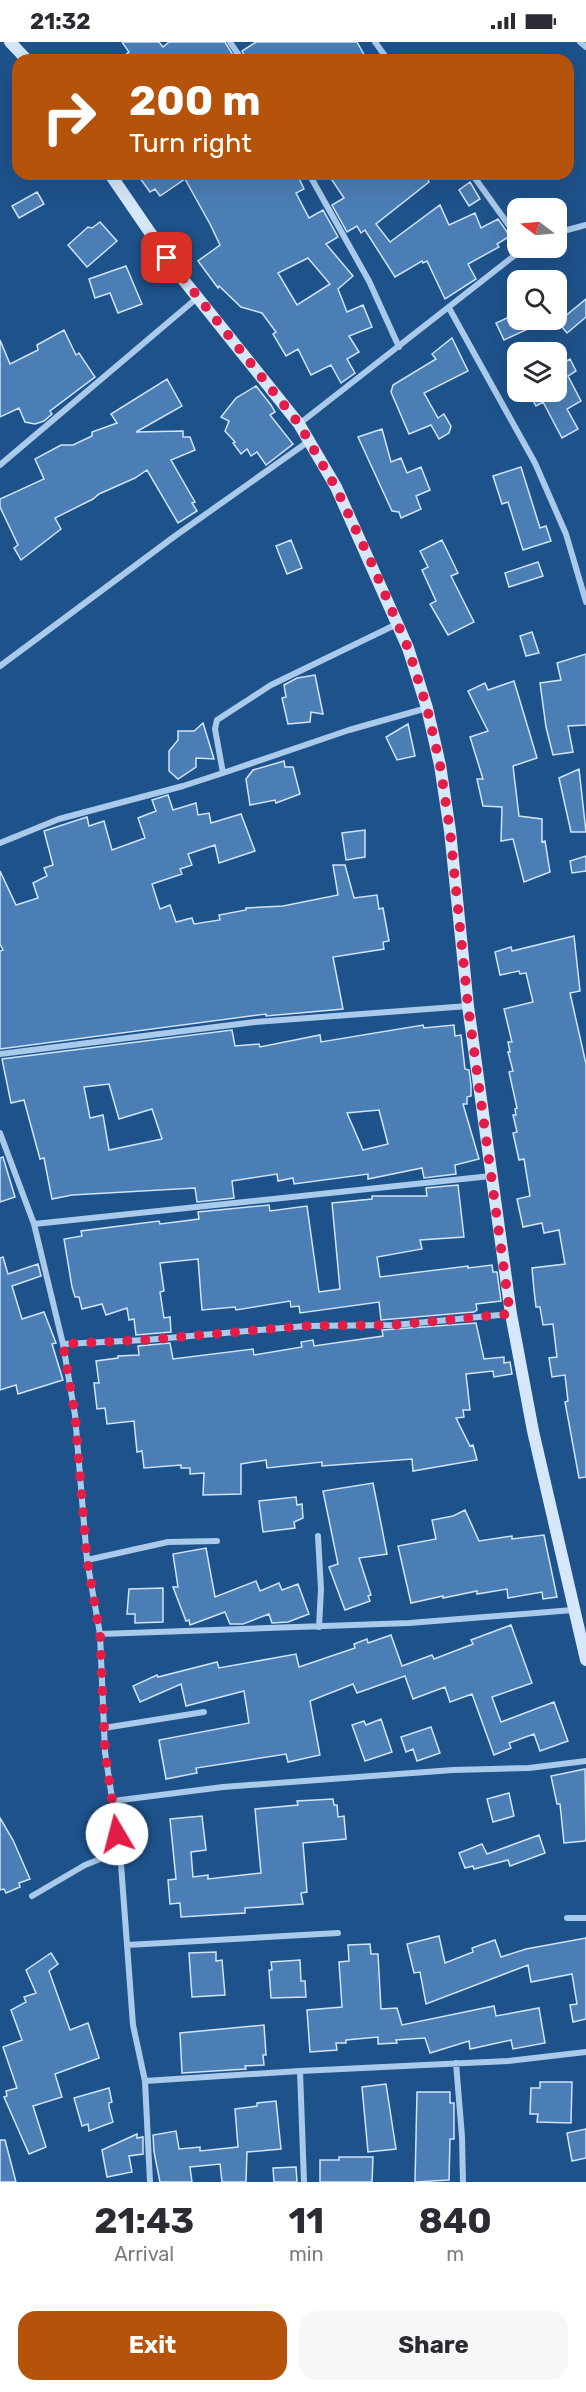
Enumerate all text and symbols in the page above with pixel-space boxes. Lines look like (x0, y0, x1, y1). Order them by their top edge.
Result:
text: 21:32 (30, 8, 90, 35)
text: 200 m (129, 76, 261, 126)
icon: right (30, 78, 108, 156)
text: Turn right (129, 127, 252, 159)
north arrow (507, 198, 567, 258)
map controls (507, 198, 567, 402)
pin (141, 232, 192, 283)
icon: arrive (150, 241, 183, 274)
button: search (507, 270, 567, 330)
button: layers (507, 342, 567, 402)
position arrow (85, 1802, 149, 1866)
text: 21:43 (94, 2199, 194, 2242)
text: 11 (288, 2199, 324, 2242)
text: 840 (418, 2199, 492, 2242)
text: Arrival (114, 2242, 174, 2266)
text: min (289, 2242, 324, 2266)
text: m (446, 2242, 464, 2266)
button: Exit (18, 2311, 287, 2380)
button: Share (299, 2311, 568, 2380)

